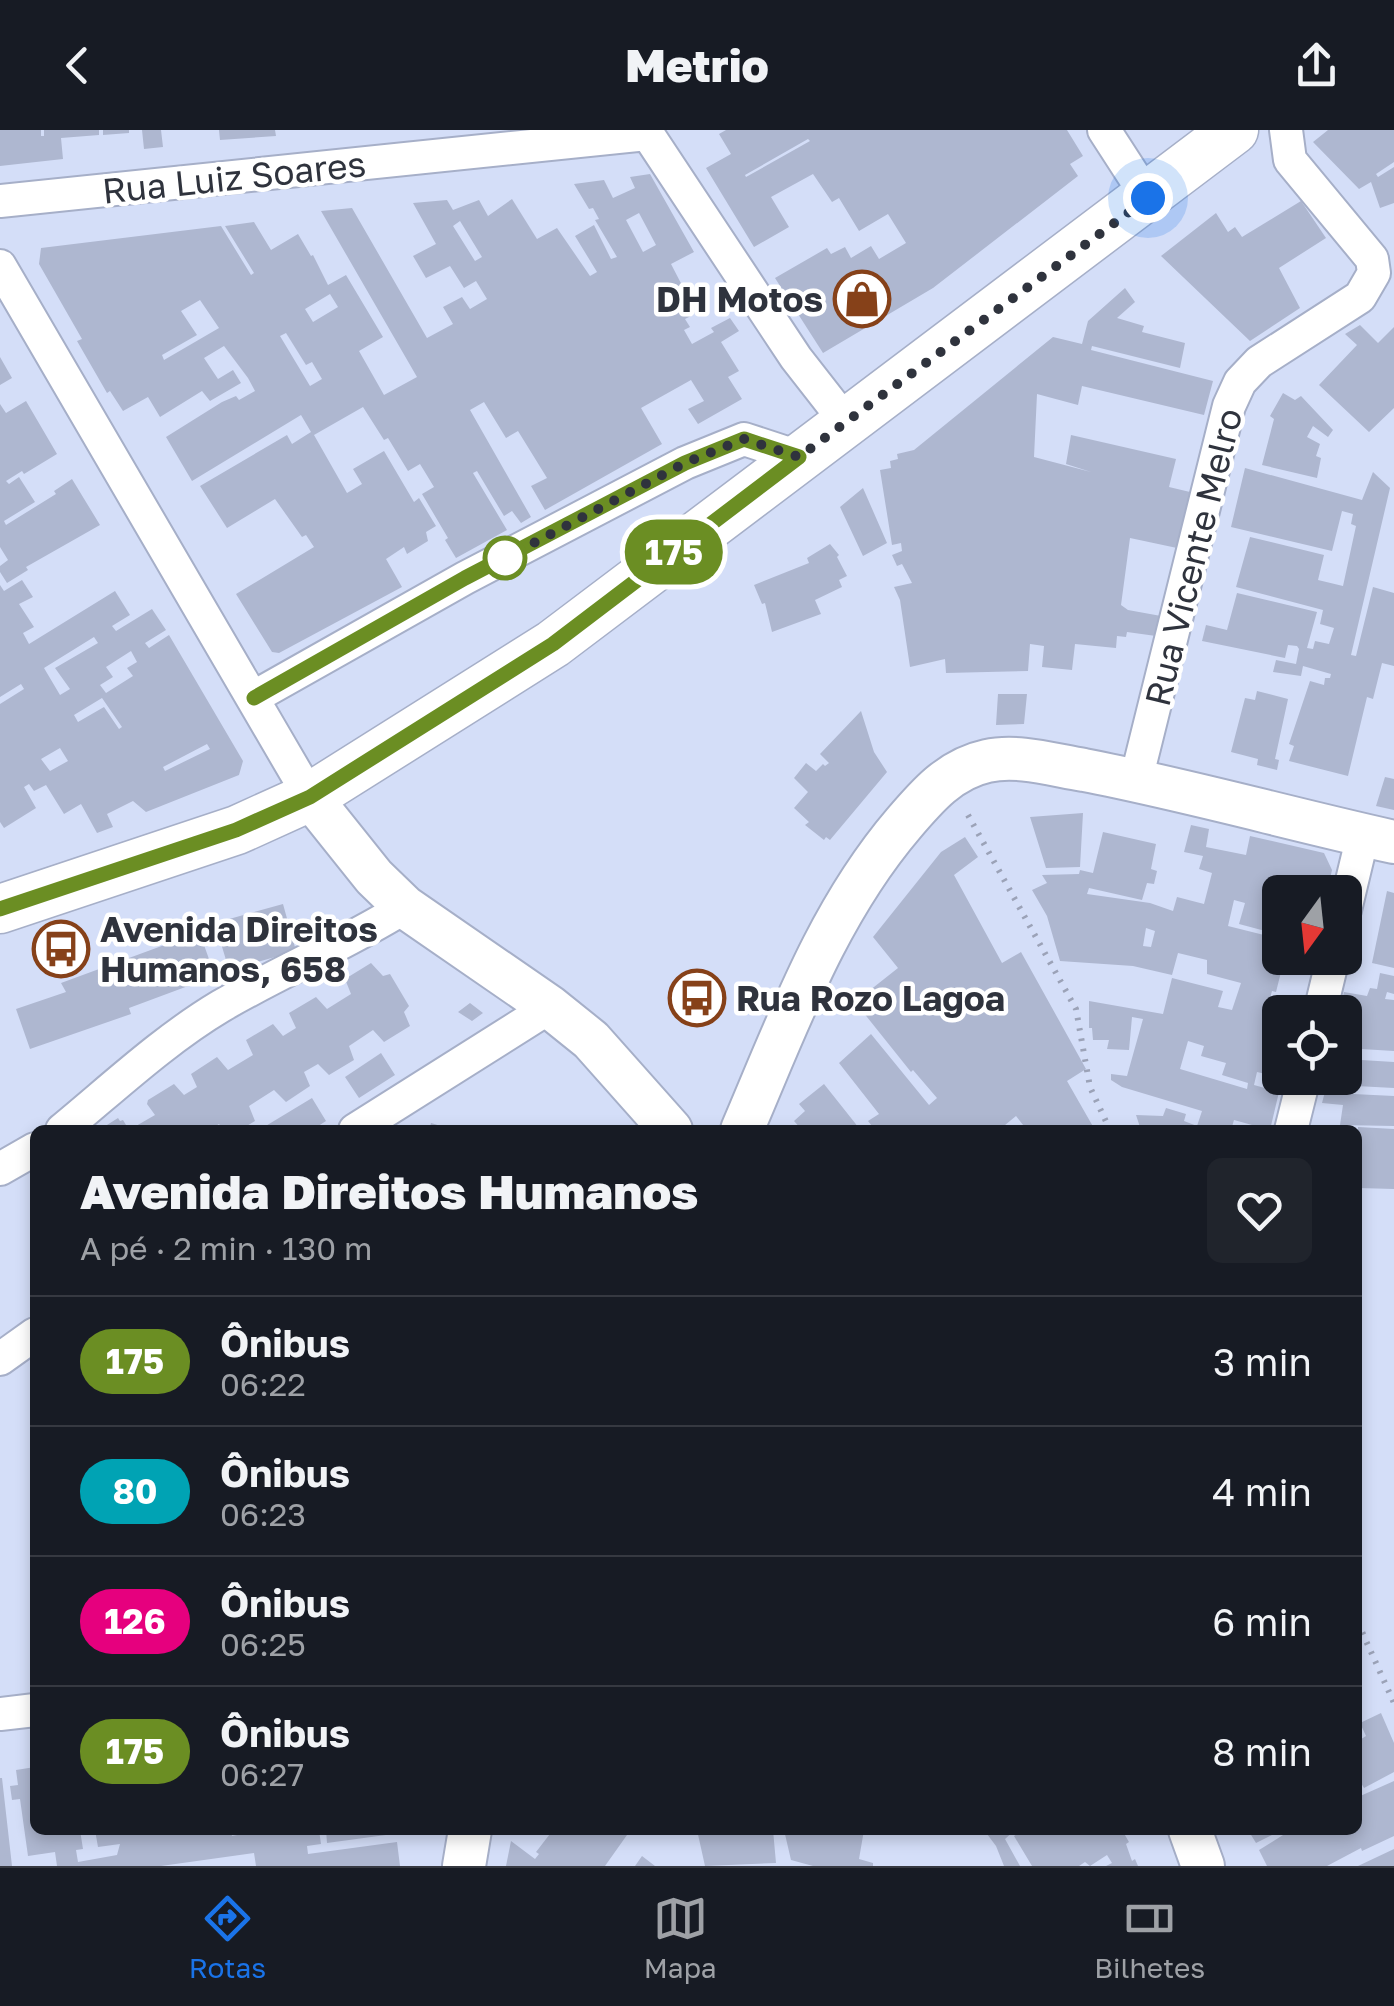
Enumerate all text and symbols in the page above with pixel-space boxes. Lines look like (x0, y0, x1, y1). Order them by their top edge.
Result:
icon: back (50, 38, 105, 93)
text: Metrio (625, 38, 769, 92)
icon: share (1289, 38, 1344, 93)
street label: Rua Luiz Soares (100, 142, 368, 212)
your location (1123, 173, 1173, 223)
shop icon: DH Motos (832, 269, 892, 329)
place label: DH Motos (656, 278, 823, 320)
street label: Rua Vicente Melro (1136, 404, 1250, 710)
line badge: 175 (616, 520, 732, 584)
text: 175 (645, 531, 703, 573)
unlabelled marker (484, 537, 526, 579)
north arrow (1262, 875, 1362, 975)
map controls (1262, 875, 1362, 1095)
place label: Avenida Direitos Humanos, 658 (100, 908, 378, 990)
bus stop icon: Avenida Direitos Humanos, 658 (31, 919, 91, 979)
bus stop icon: Rua Rozo Lagoa (667, 968, 727, 1028)
place label: Rua Rozo Lagoa (736, 977, 1005, 1019)
button: locate (1262, 995, 1362, 1095)
button: heart (1207, 1158, 1312, 1263)
text: Avenida Direitos Humanos (80, 1162, 698, 1220)
text: A pé · 2 min · 130 m (80, 1229, 372, 1267)
text: Ônibus (220, 1320, 350, 1365)
text: 3 min (1213, 1339, 1312, 1384)
text: 175 (106, 1340, 164, 1382)
text: 06:22 (220, 1365, 306, 1403)
text: Ônibus (220, 1450, 350, 1495)
text: 4 min (1212, 1469, 1312, 1514)
text: 80 (112, 1470, 158, 1512)
text: 06:23 (220, 1495, 306, 1533)
text: Ônibus (220, 1580, 350, 1625)
text: 6 min (1212, 1599, 1312, 1644)
text: 126 (104, 1600, 166, 1642)
text: 06:25 (220, 1625, 306, 1663)
text: Ônibus (220, 1710, 350, 1755)
text: 8 min (1212, 1729, 1312, 1774)
text: 175 (106, 1730, 164, 1772)
text: 06:27 (220, 1755, 304, 1793)
tab: Rotas (189, 1891, 266, 1984)
tab: Mapa (644, 1891, 717, 1984)
tab: Bilhetes (1094, 1891, 1205, 1984)

